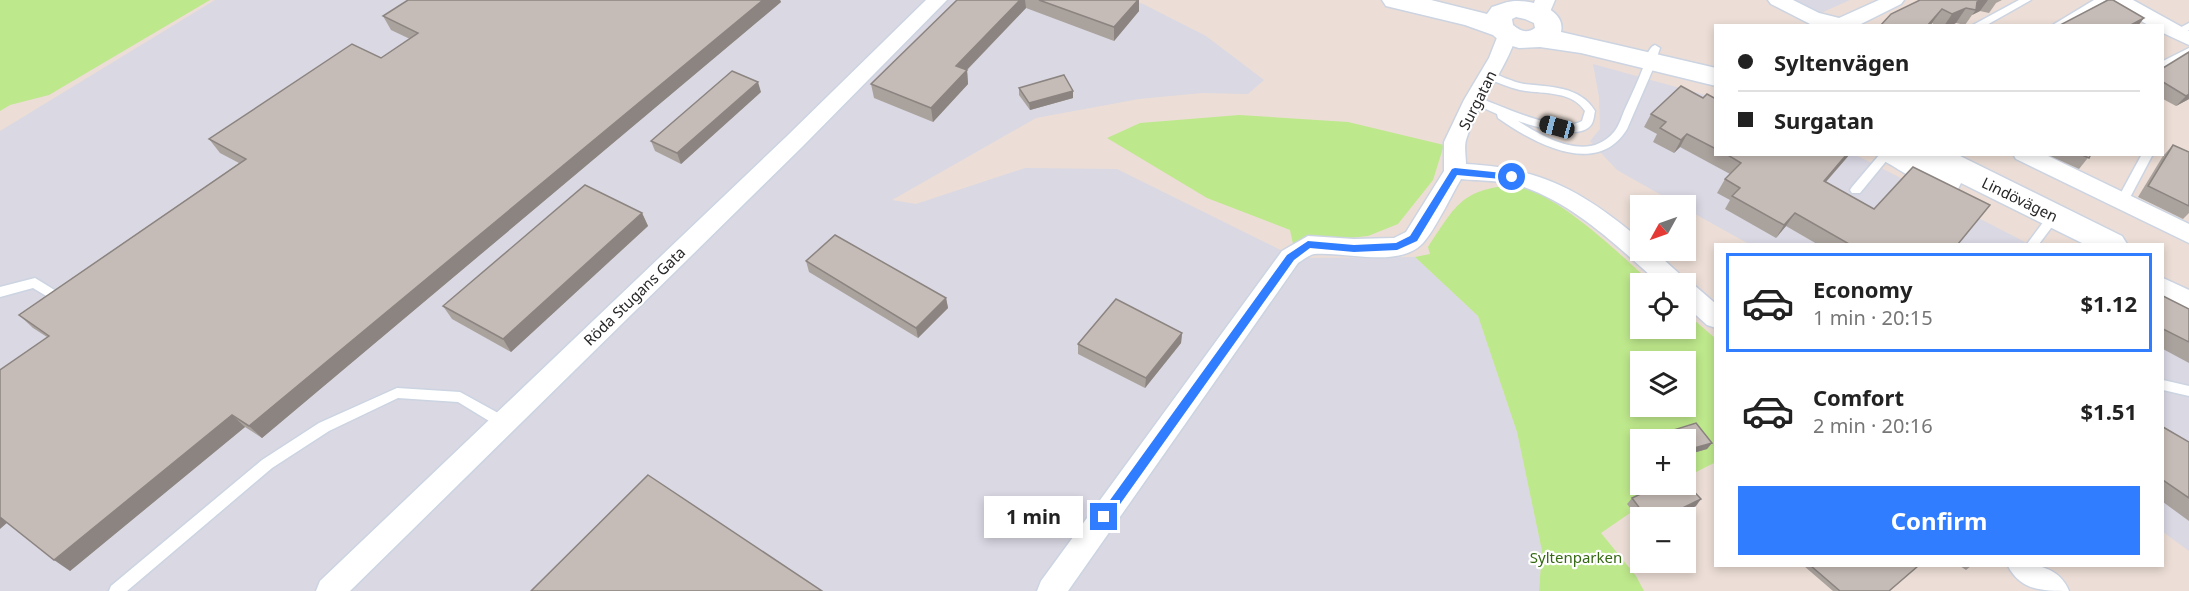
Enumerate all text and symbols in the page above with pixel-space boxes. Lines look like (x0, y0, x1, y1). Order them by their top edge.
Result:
text: Syltenvägen (1774, 47, 1909, 77)
street label: Surgatan (1453, 67, 1501, 133)
text: Surgatan (1774, 105, 1874, 135)
car (1537, 114, 1577, 140)
route start (1498, 163, 1525, 190)
street label: Lindövägen (1979, 172, 2061, 226)
north arrow (1630, 195, 1696, 261)
map controls (1630, 195, 1696, 573)
street label: Röda Stugans Gata (579, 242, 689, 350)
button: locate (1630, 273, 1696, 339)
text: Economy (1813, 274, 1912, 304)
icon: car (1741, 276, 1795, 330)
text: $1.12 (2080, 288, 2137, 318)
text: 1 min · 20:15 (1813, 304, 1933, 331)
button: layers (1630, 351, 1696, 417)
text: Comfort (1813, 382, 1904, 412)
icon: car (1741, 384, 1795, 438)
text: $1.51 (2080, 396, 2137, 426)
text: 2 min · 20:16 (1813, 412, 1933, 439)
button: + (1630, 429, 1696, 495)
button: Confirm (1738, 486, 2140, 555)
callout: 1 min (984, 496, 1083, 538)
text: 1 min (1006, 503, 1061, 530)
route end (1090, 503, 1117, 530)
button: − (1630, 507, 1696, 573)
park label: Syltenparken (1530, 547, 1622, 567)

